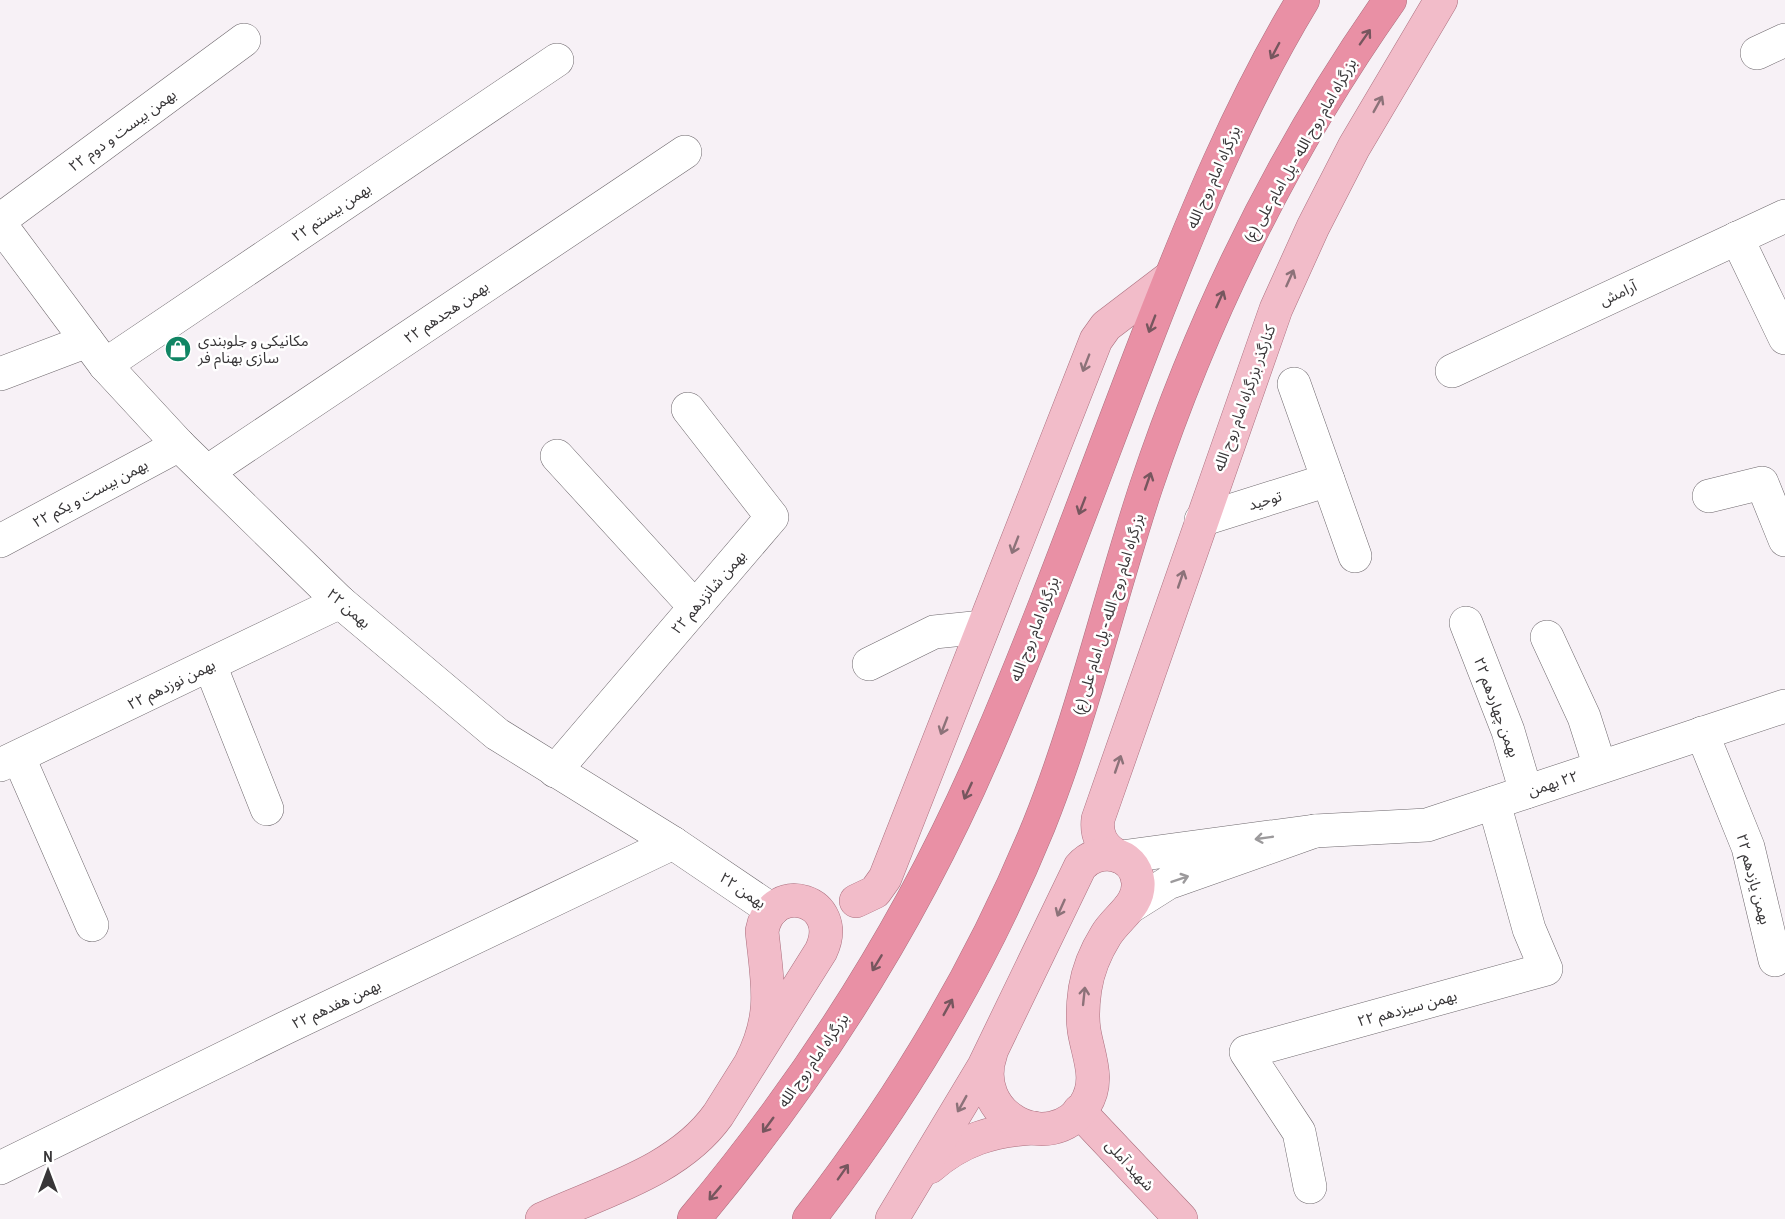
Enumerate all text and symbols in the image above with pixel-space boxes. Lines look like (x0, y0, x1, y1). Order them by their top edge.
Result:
one-way arrow (1359, 30, 1371, 46)
one-way arrow (1269, 42, 1281, 59)
street label: بزرگراه امام روح الله - پل امام علی (ع) (1239, 54, 1363, 247)
street label: ۲۲ بهمن بیست و دوم (64, 84, 181, 177)
one-way arrow (1373, 95, 1384, 113)
street label: بزرگراه امام روح الله (1181, 122, 1247, 233)
street label: ۲۲ بهمن بیستم (287, 178, 375, 247)
one-way arrow (1285, 269, 1296, 287)
street label: آرامش (1596, 275, 1641, 311)
street label: ۲۲ بهمن هجدهم (399, 276, 493, 349)
one-way arrow (1214, 291, 1226, 309)
one-way arrow (1146, 315, 1157, 333)
street label: کنارگذر بزرگراه امام روح الله (1208, 321, 1282, 475)
place label: مکانیکی و جلوبندی سازی بهنام فر (197, 330, 309, 369)
shop icon: مکانیکی و جلوبندی سازی بهنام فر (163, 334, 193, 364)
one-way arrow (1080, 353, 1091, 372)
street label: ۲۲ بهمن بیست و یکم (28, 454, 152, 533)
one-way arrow (1144, 472, 1155, 491)
street label: توحید (1246, 485, 1284, 515)
one-way arrow (1076, 496, 1087, 515)
street label: بزرگراه امام روح الله - پل امام علی (ع) (1067, 511, 1151, 718)
one-way arrow (1009, 535, 1020, 553)
street label: ۲۲ بهمن شانزدهم (666, 545, 751, 639)
one-way arrow (1176, 570, 1187, 589)
street label: بزرگراه امام روح الله (1004, 574, 1065, 685)
street label: ۲۲ بهمن (323, 583, 375, 633)
street label: ۲۲ بهمن نوزدهم (123, 654, 219, 715)
street label: ۲۲ بهمن چهاردهم (1468, 654, 1525, 760)
one-way arrow (938, 716, 949, 735)
one-way arrow (1114, 755, 1125, 774)
street label: ٢٢ بهمن (1525, 765, 1581, 801)
one-way arrow (962, 781, 973, 799)
street label: ۲۲ بهمن یازدهم (1731, 831, 1776, 927)
one-way arrow (1255, 833, 1274, 844)
street label: ۲۲ بهمن (716, 867, 770, 913)
one-way arrow (1170, 872, 1189, 883)
one-way arrow (1054, 899, 1066, 917)
one-way arrow (870, 954, 882, 971)
street label: ۲۲ بهمن هفدهم (288, 974, 385, 1035)
street label: ۲۲ بهمن سیزدهم (1355, 985, 1459, 1032)
one-way arrow (1079, 986, 1090, 1006)
one-way arrow (943, 999, 954, 1017)
street label: بزرگراه امام روح الله (773, 1009, 855, 1112)
one-way arrow (956, 1095, 968, 1112)
one-way arrow (762, 1116, 775, 1132)
street label: شهید آملی (1101, 1135, 1159, 1195)
north arrow (18, 1141, 78, 1201)
text: N (43, 1145, 53, 1167)
one-way arrow (837, 1164, 849, 1180)
one-way arrow (708, 1185, 722, 1200)

